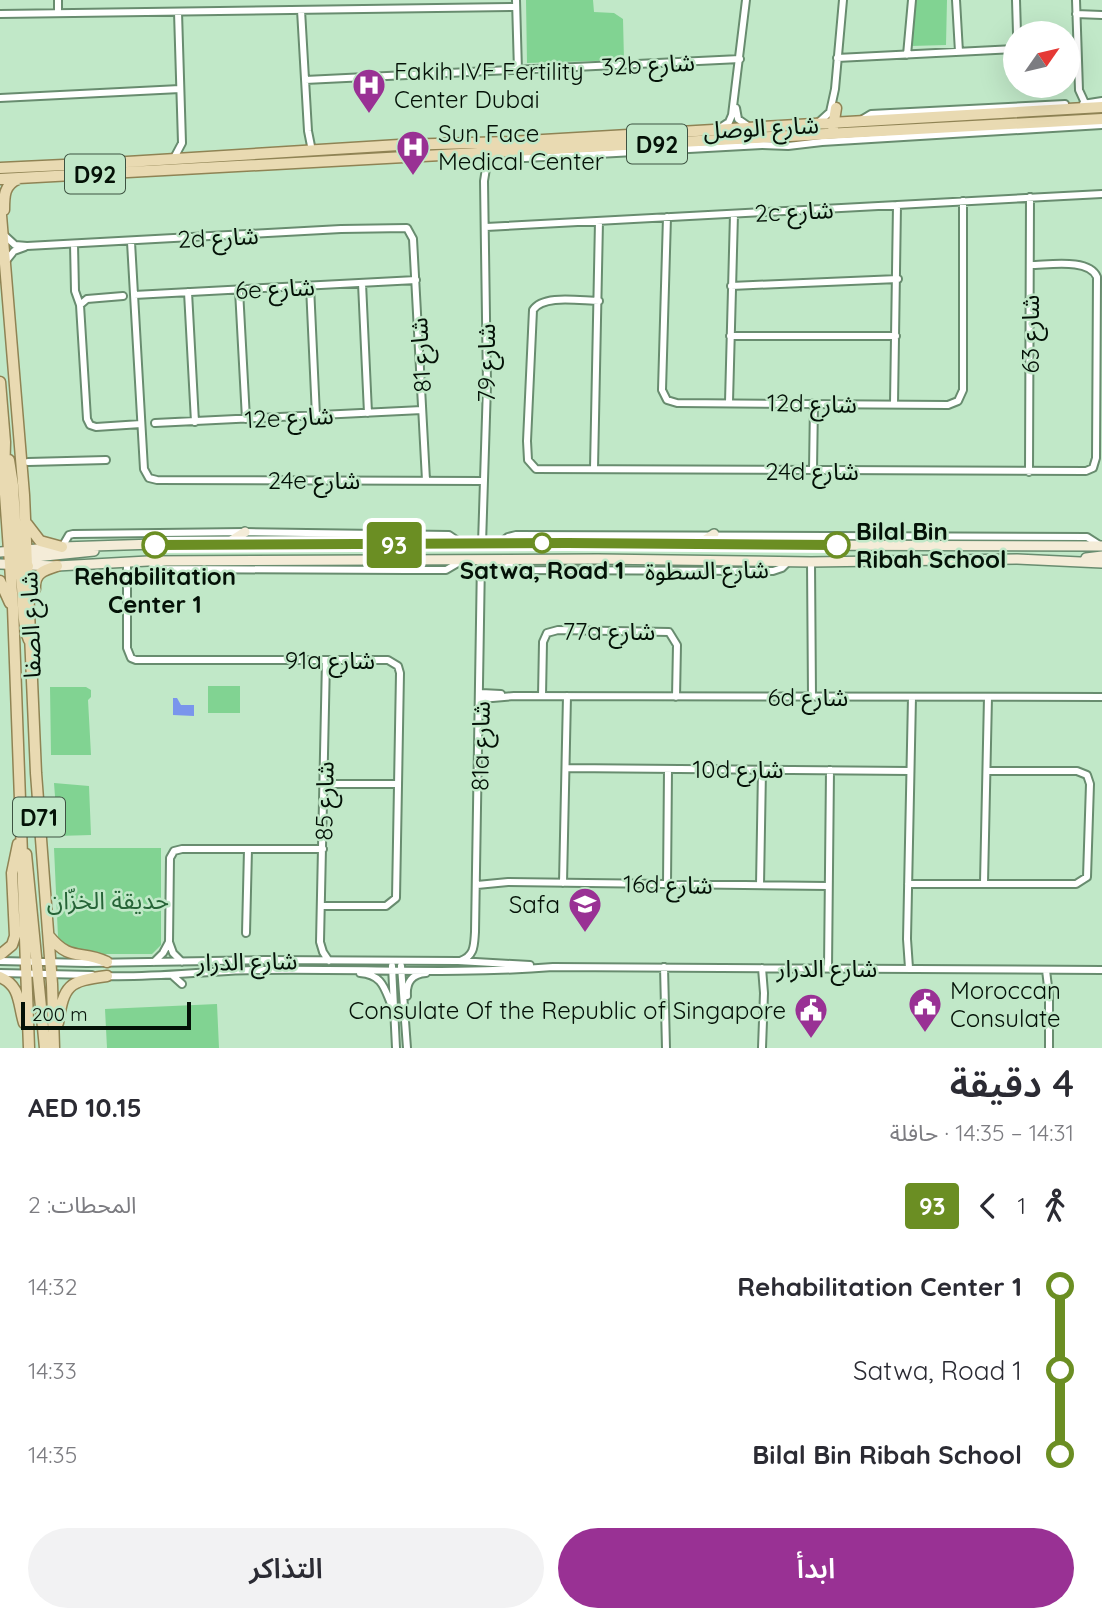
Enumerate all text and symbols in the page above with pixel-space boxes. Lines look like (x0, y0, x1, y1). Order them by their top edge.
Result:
north arrow (1003, 21, 1080, 98)
map controls (1003, 21, 1080, 98)
street label: 32b شارع (600, 47, 696, 84)
place label: Fakih IVF Fertility Center Dubai (394, 56, 584, 114)
hospital icon: Fakih IVF Fertility Center Dubai (350, 66, 388, 115)
street label: شارع الوصل (702, 109, 820, 148)
place label: Sun Face Medical Center (438, 118, 604, 176)
road number: D92 (627, 125, 687, 164)
hospital icon: Sun Face Medical Center (394, 128, 432, 177)
road number: D92 (65, 154, 125, 194)
street label: 2c شارع (754, 194, 834, 231)
street label: 2d شارع (177, 220, 259, 257)
street label: 6e شارع (234, 271, 316, 308)
street label: شارع 63 (1015, 295, 1048, 373)
street label: شارع 81 (403, 317, 440, 393)
street label: شارع 79 (471, 323, 504, 403)
street label: 12d شارع (767, 387, 857, 422)
street label: 12e شارع (244, 400, 334, 437)
street label: 24d شارع (765, 456, 859, 489)
street label: 24e شارع (268, 465, 360, 498)
place label: Bilal Bin Ribah School (856, 516, 1006, 574)
line badge: 93 (362, 522, 426, 568)
text: 93 (381, 530, 407, 560)
marker: Rehabilitation Center 1 (142, 532, 168, 558)
marker: Bilal Bin Ribah School (824, 532, 850, 558)
marker: Satwa, Road 1 (532, 533, 552, 553)
street label: شارع السطوة (645, 554, 769, 589)
place label: Satwa, Road 1 (460, 555, 624, 585)
place label: Rehabilitation Center 1 (74, 561, 236, 619)
street label: شارع الصفا (13, 571, 50, 679)
street label: 77a شارع (563, 616, 655, 649)
street label: 91a شارع (285, 645, 375, 678)
street label: 6d شارع (768, 682, 848, 715)
street label: 81a شارع (464, 701, 499, 791)
street label: 10d شارع (692, 754, 784, 787)
street label: شارع 85 (308, 761, 343, 841)
road number: D71 (13, 797, 65, 836)
street label: 16d شارع (623, 868, 713, 903)
park label: حديقة الخزّان (47, 885, 169, 915)
school or university icon: Safa (566, 885, 604, 934)
place label: Safa (509, 889, 560, 919)
street label: شارع الدرار (195, 945, 298, 980)
street label: شارع الدرار (776, 953, 877, 986)
place label: Moroccan Consulate (950, 975, 1061, 1033)
public building icon: Moroccan Consulate (906, 985, 944, 1034)
public building icon: Consulate Of the Republic of Singapore (792, 991, 830, 1040)
place label: Consulate Of the Republic of Singapore (349, 995, 786, 1025)
scale bar (21, 999, 191, 1031)
text: 200 m (32, 1002, 88, 1026)
text: 4 دقيقة (950, 1059, 1074, 1107)
text: AED 10.15 (28, 1091, 142, 1124)
text: 14:31 – 14:35 · حافلة (890, 1118, 1074, 1147)
icon: back (969, 1187, 1007, 1225)
icon: walk (1036, 1187, 1074, 1225)
text: المحطات: 2 (28, 1190, 137, 1219)
text: 93 (919, 1191, 945, 1221)
text: 1 (1017, 1191, 1026, 1220)
text: Rehabilitation Center 1 (737, 1270, 1022, 1303)
text: 14:32 (28, 1272, 77, 1301)
text: Satwa, Road 1 (853, 1354, 1022, 1387)
text: 14:33 (28, 1356, 77, 1385)
text: Bilal Bin Ribah School (752, 1438, 1022, 1471)
text: 14:35 (28, 1440, 77, 1469)
button: التذاكر (28, 1528, 544, 1608)
button: ابدأ (558, 1528, 1074, 1608)

